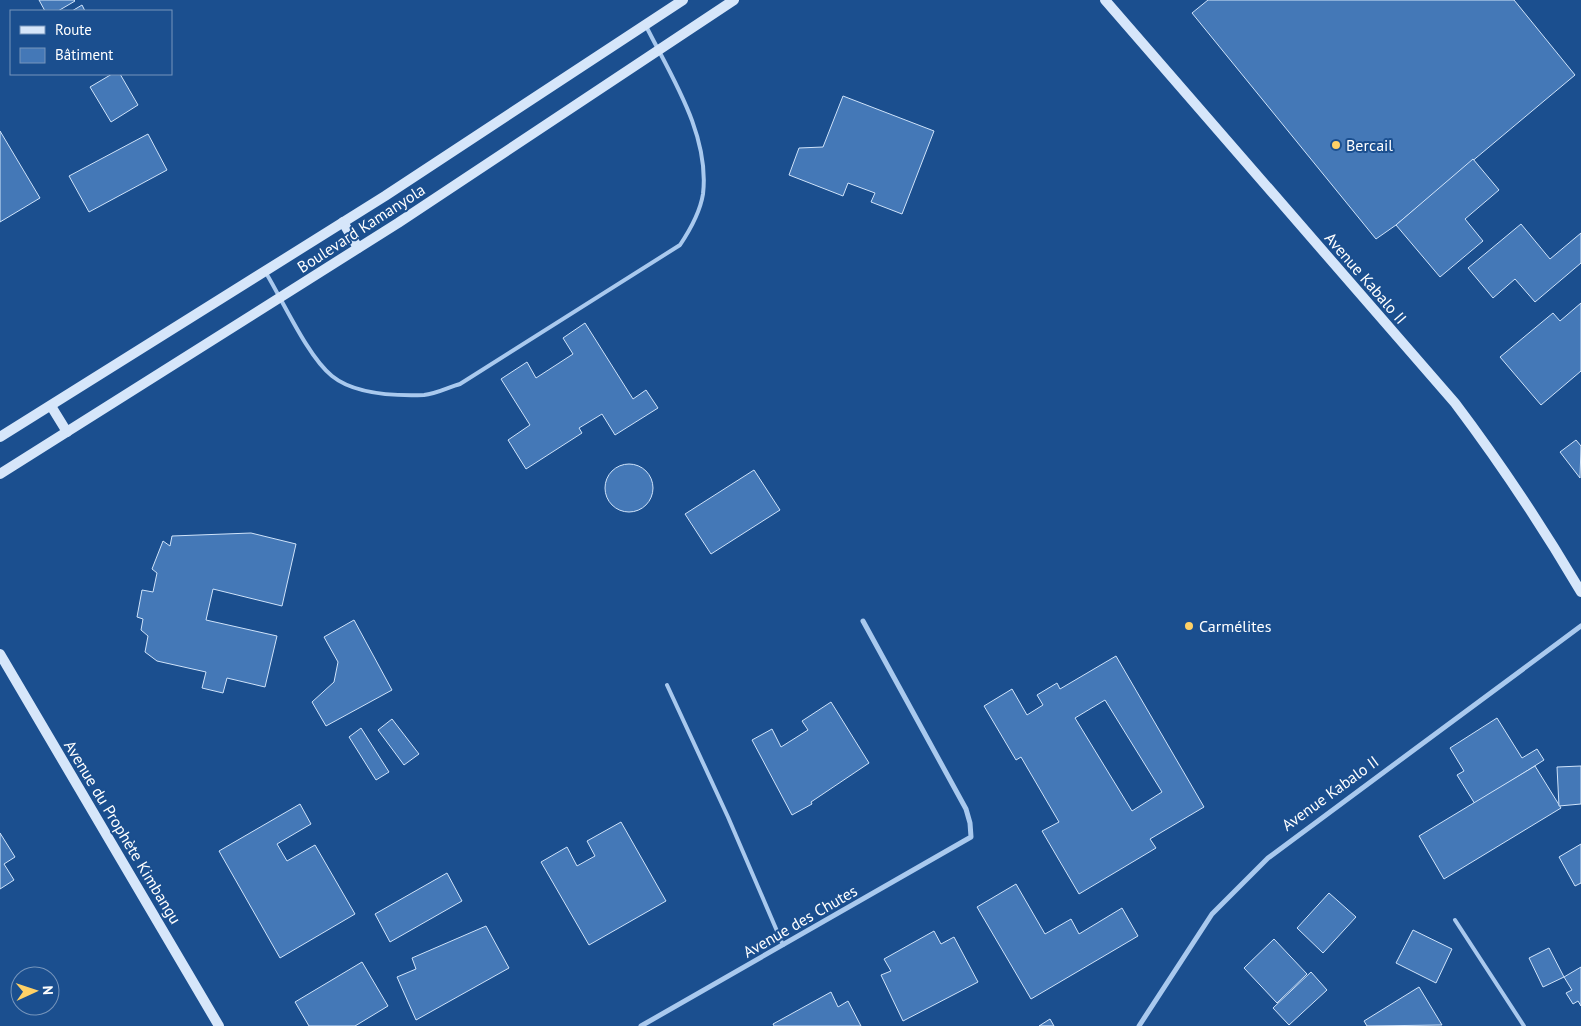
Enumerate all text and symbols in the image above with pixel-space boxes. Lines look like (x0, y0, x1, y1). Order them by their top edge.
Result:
legend (10, 10, 172, 75)
text: Route (55, 20, 92, 39)
text: Bâtiment (55, 45, 113, 64)
place label: Bercail (1346, 135, 1393, 155)
marker: Bercail (1330, 139, 1342, 151)
street label: Boulevard Kamanyola (293, 179, 429, 277)
street label: Avenue Kabalo II (1321, 228, 1411, 328)
place label: Carmélites (1199, 616, 1272, 636)
marker: Carmélites (1183, 620, 1195, 632)
street label: Avenue du Prophète Kimbangu (60, 736, 186, 928)
street label: Avenue Kabalo II (1278, 751, 1382, 835)
street label: Avenue des Chutes (739, 880, 861, 962)
north arrow (10, 966, 60, 1016)
text: N (39, 985, 57, 995)

